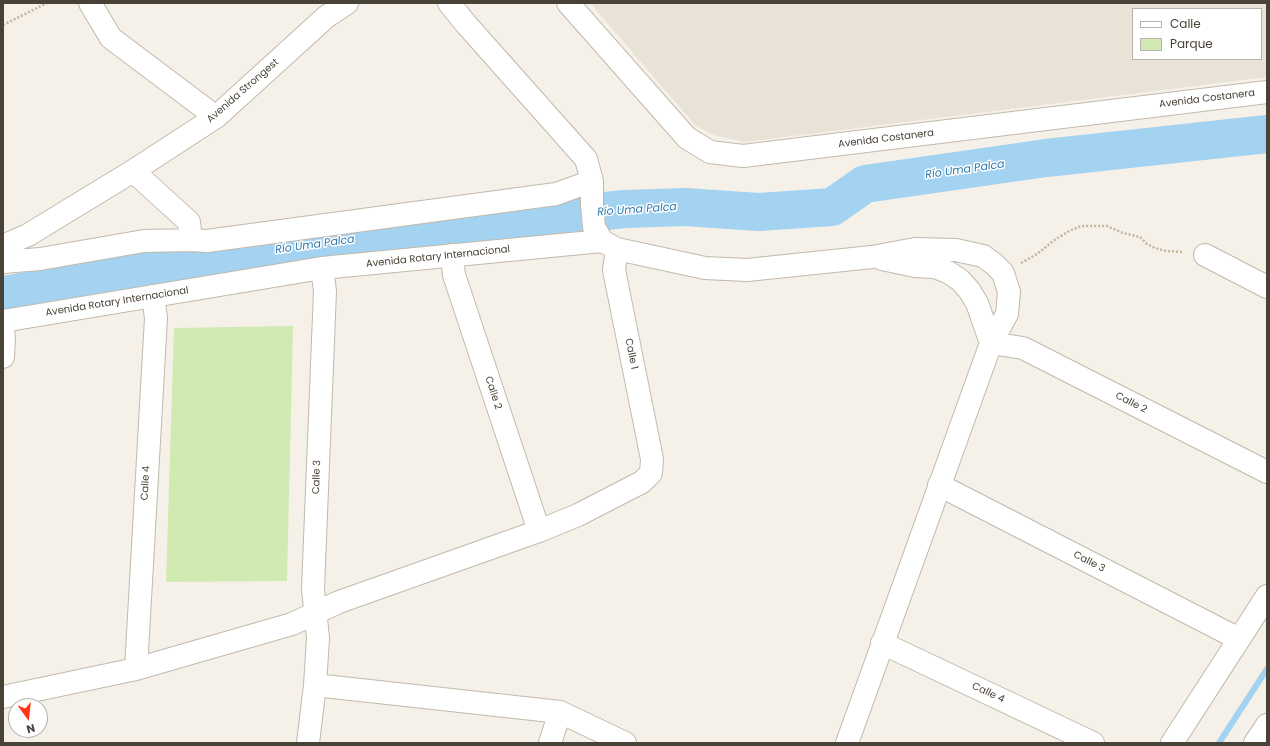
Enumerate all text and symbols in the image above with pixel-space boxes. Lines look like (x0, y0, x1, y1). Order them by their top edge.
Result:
legend (1132, 8, 1262, 60)
text: Calle (1170, 15, 1201, 32)
text: Parque (1170, 35, 1213, 52)
street label: Avenida Strongest (205, 56, 281, 126)
street label: Avenida Costanera (1158, 87, 1256, 111)
street label: Avenida Costanera (837, 127, 935, 151)
water label: Río Uma Palca (925, 158, 1005, 182)
water label: Río Uma Palca (597, 201, 677, 219)
water label: Río Uma Palca (275, 233, 355, 257)
street label: Avenida Rotary Internacional (365, 243, 511, 271)
street label: Avenida Rotary Internacional (45, 285, 189, 319)
street label: Calle 1 (622, 337, 640, 371)
street label: Calle 2 (482, 375, 504, 411)
street label: Calle 2 (1113, 390, 1149, 416)
street label: Calle 3 (310, 460, 324, 494)
street label: Calle 4 (139, 465, 153, 501)
street label: Calle 3 (1071, 549, 1107, 575)
street label: Calle 4 (970, 680, 1006, 706)
north arrow (8, 698, 48, 738)
text: N (25, 720, 37, 737)

